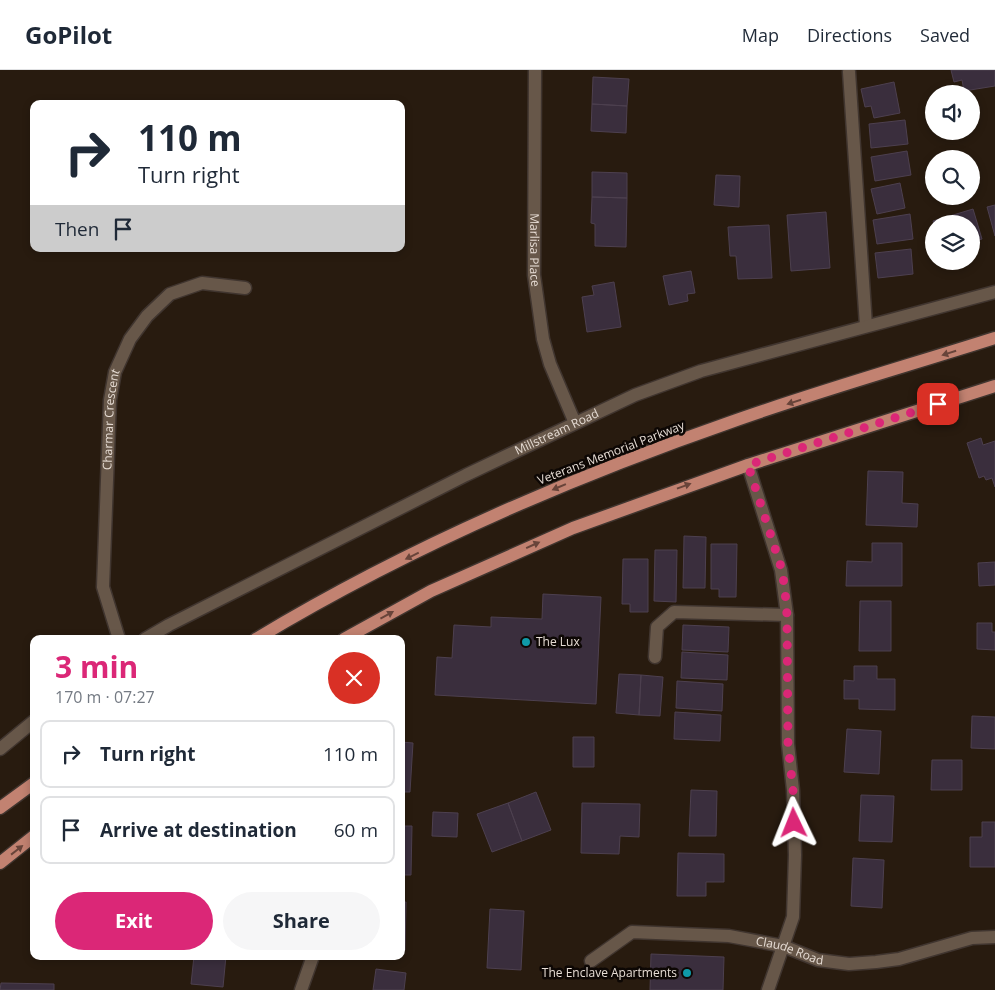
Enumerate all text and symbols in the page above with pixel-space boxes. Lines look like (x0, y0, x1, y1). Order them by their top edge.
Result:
text: GoPilot (25, 18, 112, 51)
text: Map (742, 23, 779, 47)
text: Directions (807, 23, 892, 47)
text: Saved (920, 23, 970, 47)
map controls (925, 85, 980, 270)
button: sound (925, 85, 980, 140)
text: 110 m (138, 114, 242, 161)
icon: right (55, 120, 120, 185)
button: search (925, 150, 980, 205)
text: Turn right (138, 159, 240, 189)
street label: Marlisa Place (526, 213, 545, 288)
icon: arrive (109, 215, 137, 243)
button: layers (925, 215, 980, 270)
text: Then (55, 216, 99, 242)
one-way arrow (941, 349, 956, 357)
street label: Charmar Crescent (98, 366, 123, 470)
pin (917, 383, 959, 425)
icon: arrive (924, 390, 952, 418)
one-way arrow (786, 398, 801, 406)
street label: Millstream Road (512, 404, 601, 459)
street label: Veterans Memorial Parkway (535, 416, 688, 488)
one-way arrow (677, 482, 692, 489)
one-way arrow (552, 484, 566, 492)
one-way arrow (526, 541, 540, 549)
one-way arrow (404, 551, 419, 560)
one-way arrow (379, 611, 394, 619)
place label: The Lux (536, 633, 580, 650)
marker: The Lux (520, 636, 532, 648)
text: 3 min (55, 646, 138, 687)
button: close (328, 652, 380, 704)
text: 170 m · 07:27 (55, 686, 155, 708)
icon: right (57, 740, 85, 768)
text: Turn right (100, 741, 195, 767)
text: 110 m (323, 741, 378, 767)
position arrow (767, 796, 819, 848)
icon: arrive (57, 816, 85, 844)
text: Arrive at destination (100, 817, 297, 843)
text: 60 m (334, 817, 378, 843)
one-way arrow (10, 844, 23, 855)
button: Exit (55, 892, 213, 950)
button: Share (223, 892, 380, 950)
street label: Claude Road (755, 932, 824, 969)
place label: The Enclave Apartments (542, 964, 677, 981)
marker: The Enclave Apartments (681, 967, 693, 979)

